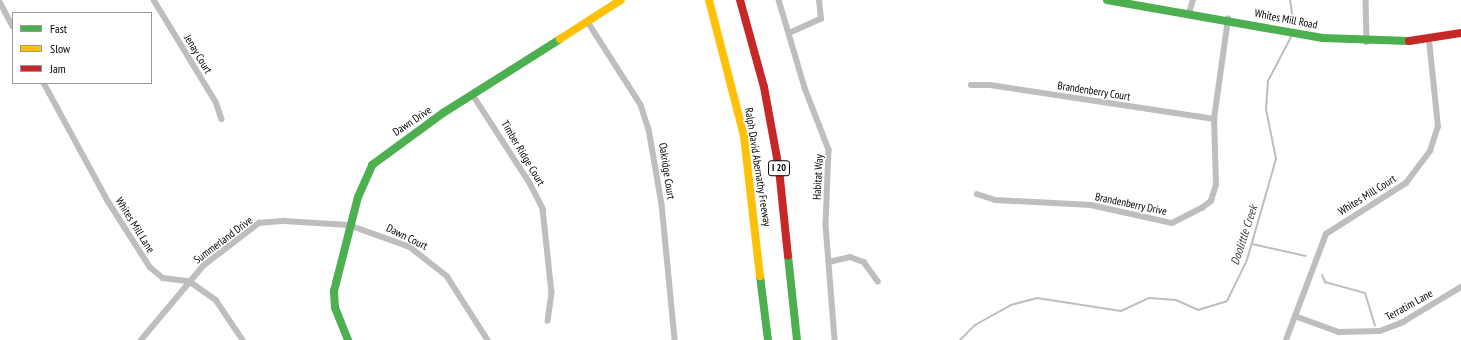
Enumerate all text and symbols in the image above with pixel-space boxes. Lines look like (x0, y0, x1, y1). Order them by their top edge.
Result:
street label: Whites Mill Road (1253, 6, 1319, 32)
legend (12, 12, 152, 84)
text: Fast (50, 21, 67, 36)
street label: Jenay Court (181, 32, 215, 76)
text: Slow (50, 41, 70, 56)
text: Jam (50, 61, 66, 76)
street label: Brandenberry Court (1056, 79, 1132, 103)
street label: Dawn Drive (390, 103, 434, 139)
street label: Ralph David Abernathy Freeway (742, 106, 774, 228)
street label: Timber Ridge Court (498, 118, 548, 188)
street label: Oakridge Court (656, 142, 678, 200)
street label: Habitat Way (810, 154, 826, 200)
road number: I 20 (768, 160, 790, 176)
street label: Whites Mill Court (1336, 172, 1398, 218)
street label: Brandenberry Drive (1094, 190, 1168, 218)
street label: Whites Mill Lane (113, 195, 157, 255)
water label: Doolittle Creek (1228, 203, 1260, 267)
street label: Summerland Drive (191, 214, 255, 266)
street label: Dawn Court (384, 221, 430, 253)
street label: Terratim Lane (1383, 287, 1435, 323)

